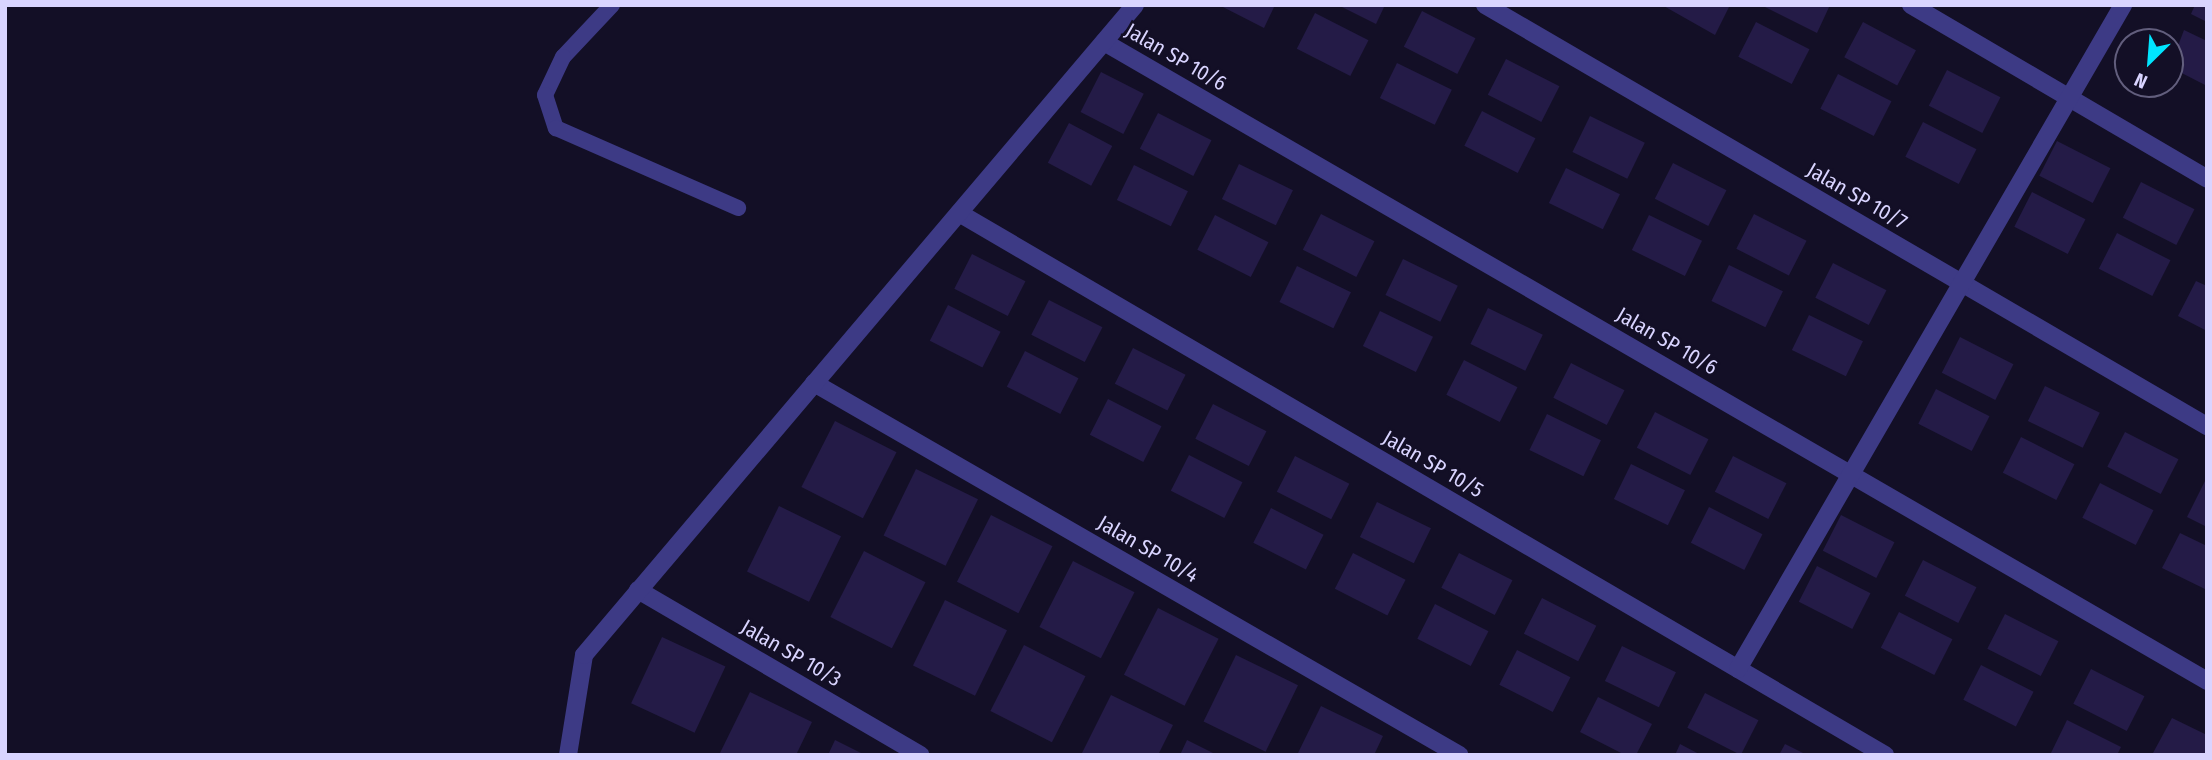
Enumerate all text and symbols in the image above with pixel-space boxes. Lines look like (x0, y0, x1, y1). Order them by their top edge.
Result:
street label: Jalan SP 10/6 (1121, 18, 1231, 96)
north arrow (2114, 28, 2184, 98)
text: N (2131, 68, 2151, 94)
street label: Jalan SP 10/7 (1802, 157, 1912, 235)
street label: Jalan SP 10/6 (1612, 302, 1722, 380)
street label: Jalan SP 10/5 (1378, 425, 1488, 503)
street label: Jalan SP 10/4 (1093, 510, 1203, 588)
street label: Jalan SP 10/3 (736, 614, 846, 692)

